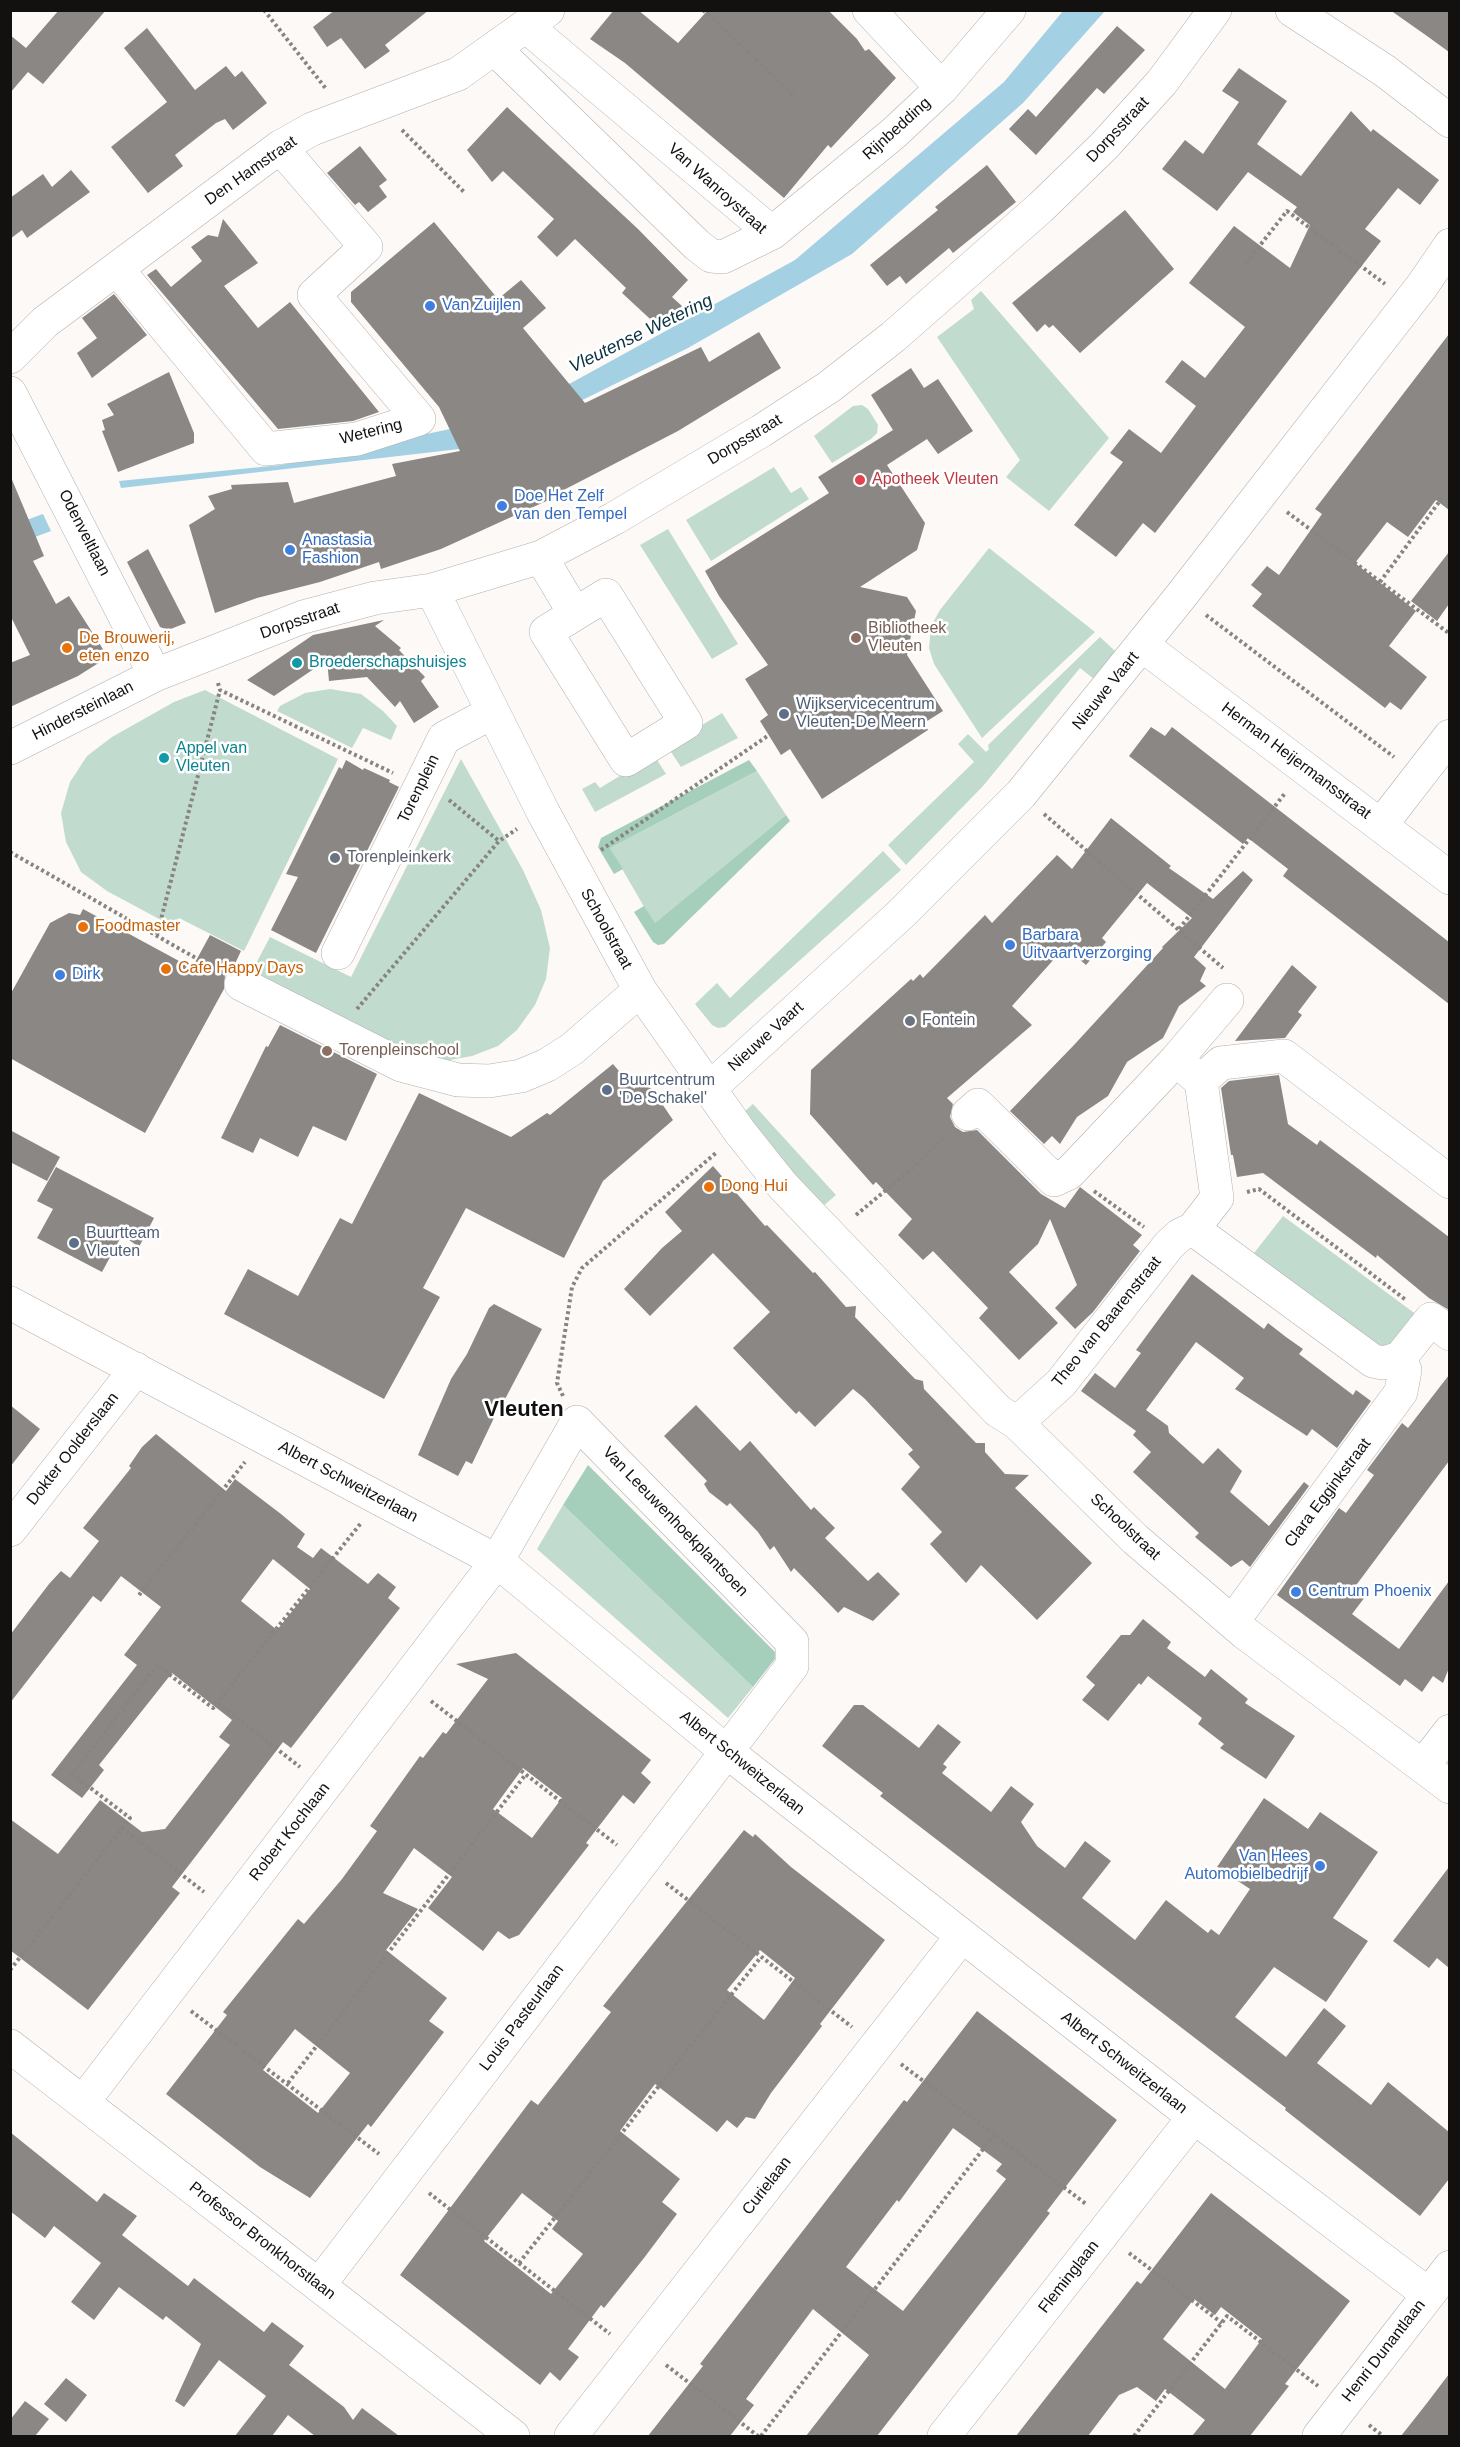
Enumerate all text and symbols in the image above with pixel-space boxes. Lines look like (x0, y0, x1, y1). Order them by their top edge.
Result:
street label: Dorpsstraat (1083, 93, 1153, 167)
street label: Rijnbedding (859, 94, 935, 164)
street label: Den Hamstraat (201, 132, 301, 210)
street label: Van Wanroystraat (664, 140, 770, 238)
water label: Vleutense Wetering (566, 290, 716, 378)
place label: Van Zuijlen (442, 296, 521, 316)
marker: Van Zuijlen (423, 299, 437, 313)
street label: Dorpsstraat (705, 410, 785, 470)
street label: Wetering (338, 415, 404, 449)
place label: Apotheek Vleuten (872, 470, 998, 490)
marker: Apotheek Vleuten (853, 473, 867, 487)
street label: Odenveltlaan (54, 487, 114, 579)
place label: Doe Het Zelf van den Tempel (514, 487, 627, 525)
marker: Doe Het Zelf van den Tempel (495, 499, 509, 513)
place label: Anastasia Fashion (302, 531, 372, 569)
marker: Anastasia Fashion (283, 543, 297, 557)
street label: Dorpsstraat (258, 598, 342, 644)
place label: Bibliotheek Vleuten (868, 619, 946, 657)
place label: De Brouwerij, eten enzo (79, 629, 175, 667)
marker: Bibliotheek Vleuten (849, 631, 863, 645)
marker: De Brouwerij, eten enzo (60, 641, 74, 655)
street label: Nieuwe Vaart (1069, 648, 1143, 734)
place label: Broederschapshuisjes (309, 653, 466, 673)
marker: Broederschapshuisjes (290, 656, 304, 670)
street label: Hindersteinlaan (29, 677, 137, 745)
place label: Wijkservicecentrum Vleuten-De Meern (796, 695, 935, 733)
street label: Herman Heijermansstraat (1217, 698, 1375, 824)
marker: Wijkservicecentrum Vleuten-De Meern (777, 707, 791, 721)
place label: Appel van Vleuten (176, 739, 247, 777)
marker: Appel van Vleuten (157, 751, 171, 765)
street label: Torenplein (394, 752, 444, 826)
place label: Torenpleinkerk (347, 848, 451, 868)
marker: Torenpleinkerk (328, 851, 342, 865)
street label: Schoolstraat (576, 885, 636, 973)
place label: Foodmaster (95, 917, 180, 937)
marker: Foodmaster (76, 920, 90, 934)
place label: Barbara Uitvaartverzorging (1022, 926, 1152, 964)
marker: Barbara Uitvaartverzorging (1003, 938, 1017, 952)
place label: Cafe Happy Days (178, 959, 303, 979)
marker: Cafe Happy Days (159, 962, 173, 976)
place label: Dirk (72, 965, 100, 985)
marker: Dirk (53, 968, 67, 982)
street label: Nieuwe Vaart (724, 998, 808, 1076)
place label: Fontein (922, 1011, 975, 1031)
marker: Fontein (903, 1014, 917, 1028)
place label: Torenpleinschool (339, 1041, 459, 1061)
marker: Torenpleinschool (320, 1044, 334, 1058)
place label: Buurtcentrum 'De Schakel' (619, 1071, 715, 1109)
marker: Buurtcentrum 'De Schakel' (600, 1083, 614, 1097)
place label: Dong Hui (721, 1177, 788, 1197)
marker: Dong Hui (702, 1180, 716, 1194)
place label: Buurtteam Vleuten (86, 1224, 160, 1262)
marker: Buurtteam Vleuten (67, 1236, 81, 1250)
street label: Theo van Baarenstraat (1048, 1253, 1166, 1391)
street label: Dokter Oolderslaan (23, 1389, 123, 1509)
district label: Vleuten (484, 1397, 564, 1423)
street label: Clara Egginkstraat (1281, 1435, 1375, 1551)
street label: Albert Schweitzerlaan (275, 1437, 421, 1527)
street label: Van Leeuwenhoekplantsoen (598, 1443, 752, 1601)
street label: Schoolstraat (1086, 1490, 1164, 1564)
place label: Centrum Phoenix (1308, 1582, 1432, 1602)
marker: Centrum Phoenix (1289, 1585, 1303, 1599)
street label: Albert Schweitzerlaan (676, 1707, 808, 1819)
street label: Robert Kochlaan (246, 1779, 334, 1885)
place label: Van Hees Automobielbedrijf (1184, 1847, 1308, 1885)
marker: Van Hees Automobielbedrijf (1313, 1859, 1327, 1873)
street label: Louis Pasteurlaan (476, 1961, 568, 2075)
street label: Albert Schweitzerlaan (1057, 2008, 1191, 2118)
street label: Curielaan (738, 2153, 796, 2219)
street label: Professor Bronkhorstlaan (185, 2178, 339, 2304)
street label: Fleminglaan (1035, 2237, 1103, 2317)
street label: Henri Dunantlaan (1338, 2296, 1430, 2406)

